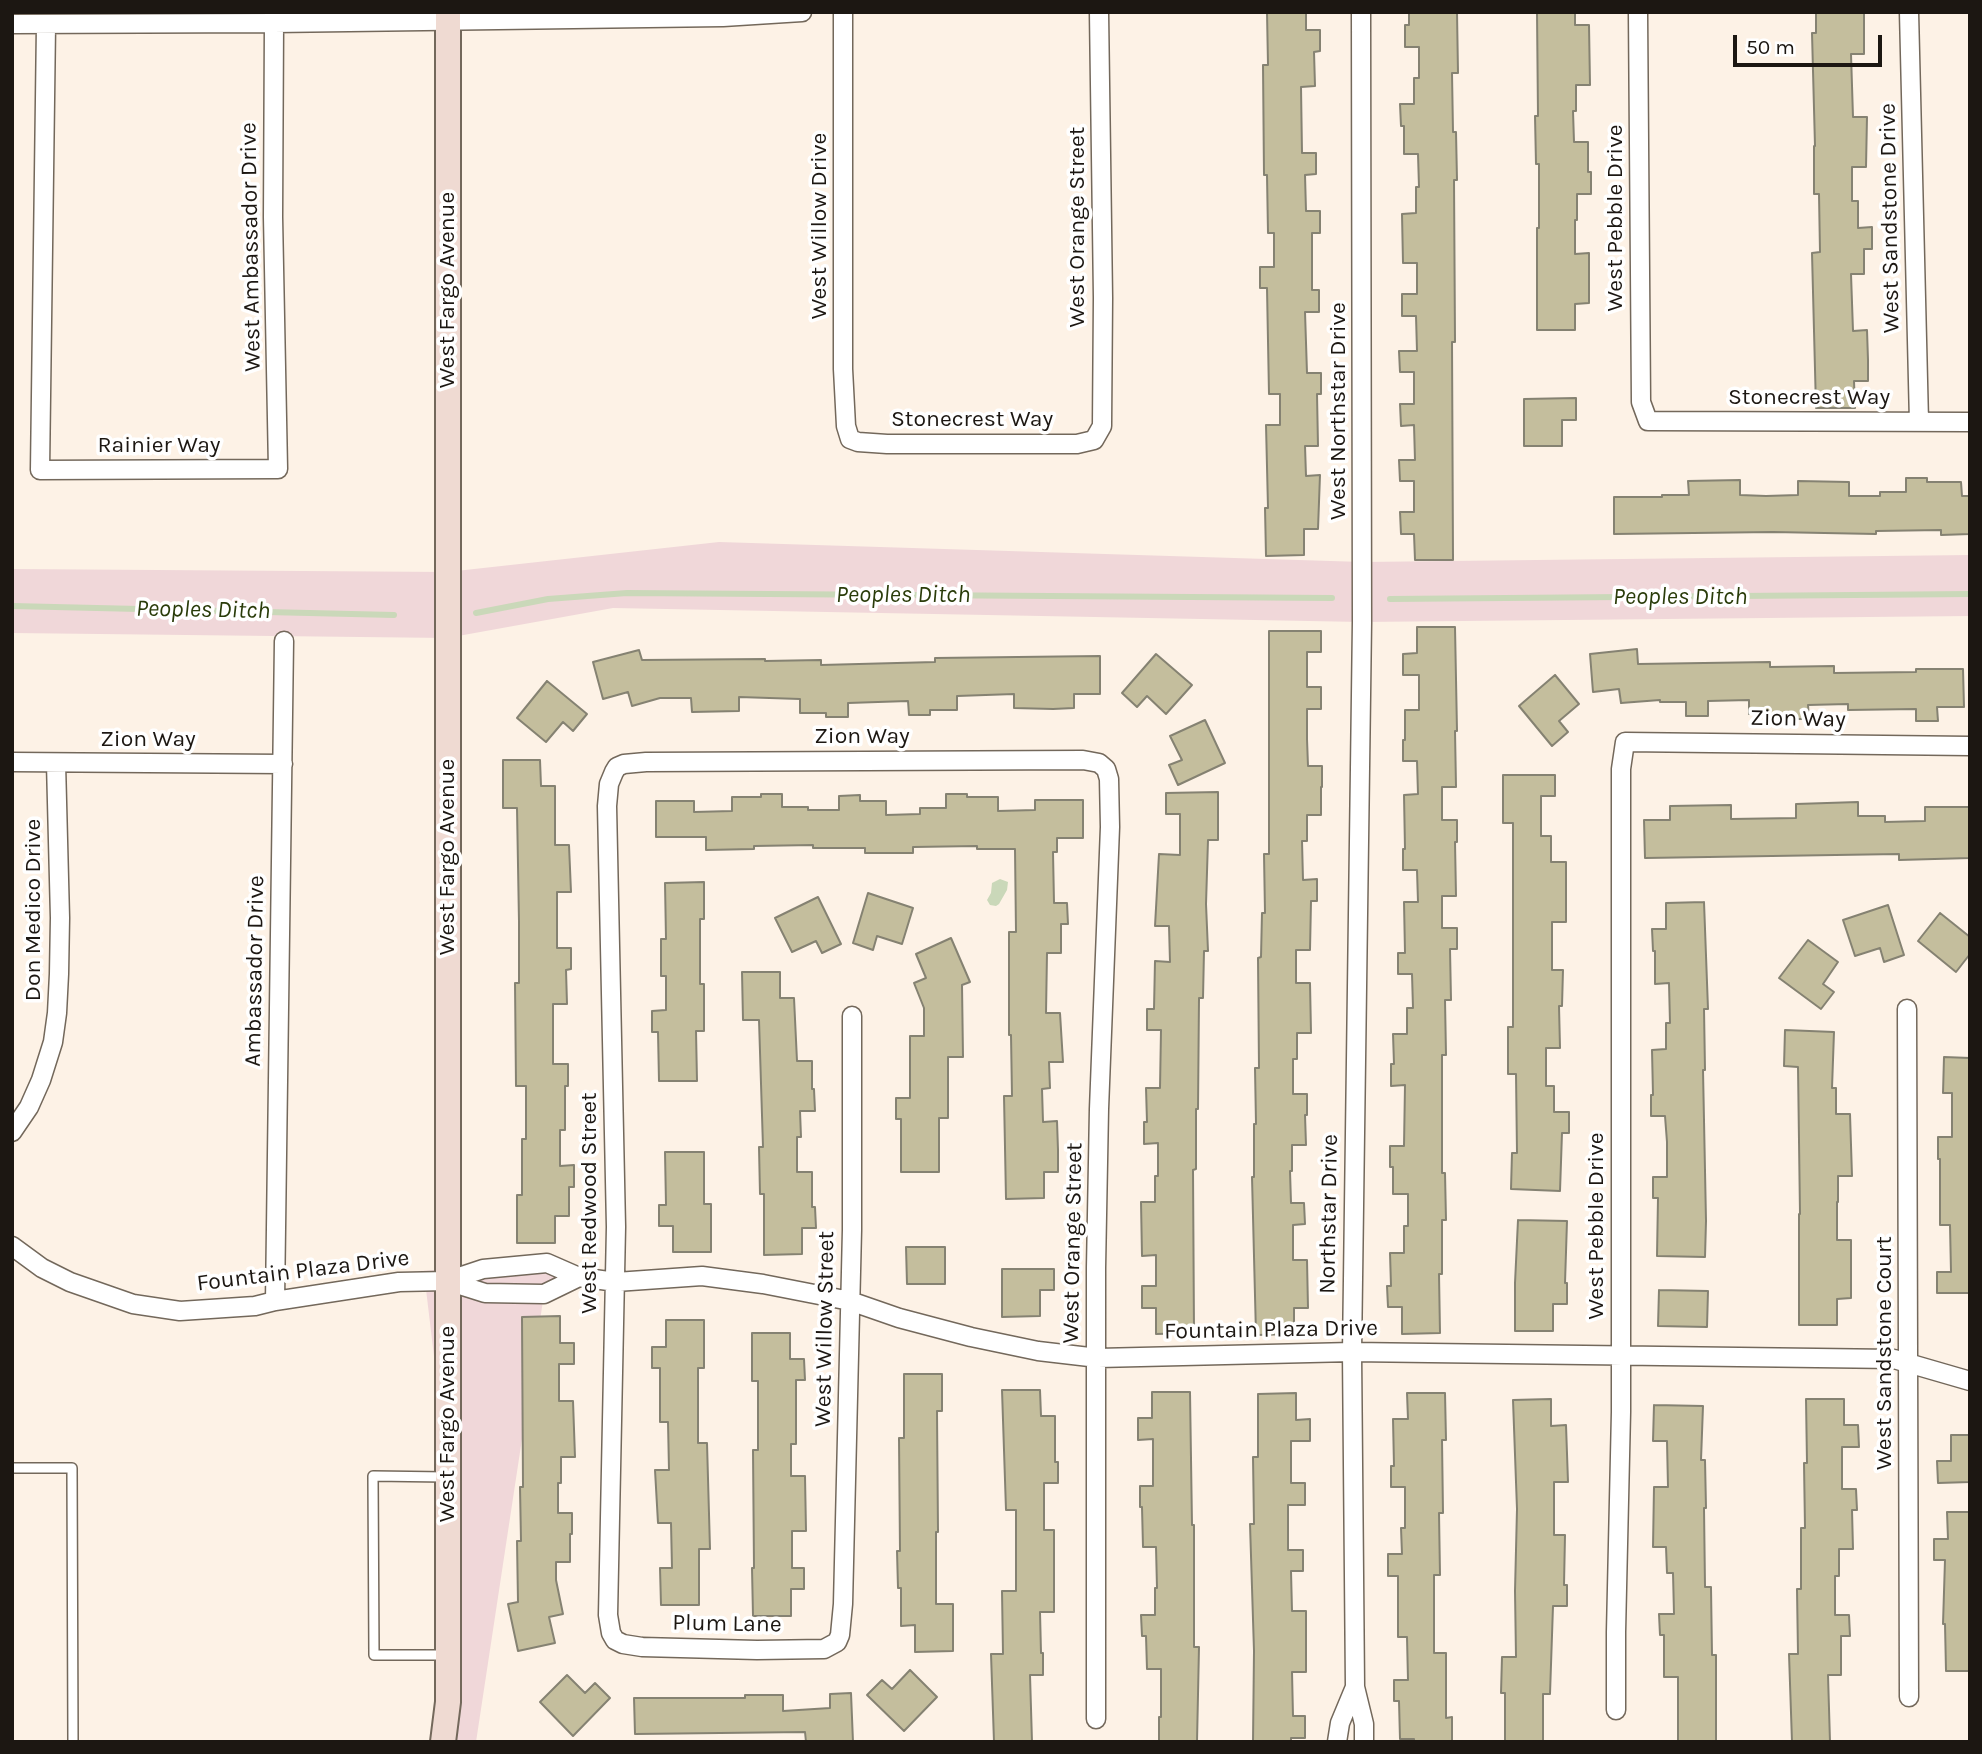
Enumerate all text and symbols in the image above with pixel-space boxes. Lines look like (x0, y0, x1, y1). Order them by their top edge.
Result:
scale bar (1737, 21, 1886, 65)
text: 50 m (1746, 35, 1795, 59)
street label: West Sandstone Drive (1874, 103, 1906, 333)
street label: West Ambassador Drive (235, 122, 267, 372)
street label: West Pebble Drive (1601, 124, 1629, 312)
street label: West Orange Street (1063, 127, 1091, 327)
street label: West Willow Drive (805, 133, 833, 319)
street label: West Fargo Avenue (433, 192, 461, 388)
street label: West Northstar Drive (1324, 302, 1352, 520)
street label: Stonecrest Way (1728, 383, 1890, 411)
street label: Stonecrest Way (891, 405, 1053, 433)
street label: Rainier Way (97, 431, 221, 459)
water label: Peoples Ditch (836, 581, 970, 609)
water label: Peoples Ditch (1613, 583, 1747, 611)
water label: Peoples Ditch (136, 594, 270, 626)
street label: Zion Way (1750, 704, 1846, 734)
street label: Zion Way (814, 722, 910, 750)
street label: Zion Way (100, 725, 196, 753)
street label: West Fargo Avenue (433, 759, 461, 955)
street label: Don Medico Drive (19, 819, 47, 1001)
street label: Ambassador Drive (240, 875, 270, 1067)
street label: West Redwood Street (575, 1092, 603, 1314)
street label: West Pebble Drive (1582, 1132, 1610, 1320)
street label: Northstar Drive (1314, 1134, 1344, 1294)
street label: West Orange Street (1057, 1142, 1089, 1344)
street label: West Willow Street (809, 1231, 841, 1427)
street label: West Sandstone Court (1870, 1236, 1898, 1470)
street label: Fountain Plaza Drive (195, 1244, 411, 1298)
street label: Fountain Plaza Drive (1164, 1314, 1378, 1346)
street label: West Fargo Avenue (433, 1326, 461, 1522)
street label: Plum Lane (672, 1609, 782, 1639)

